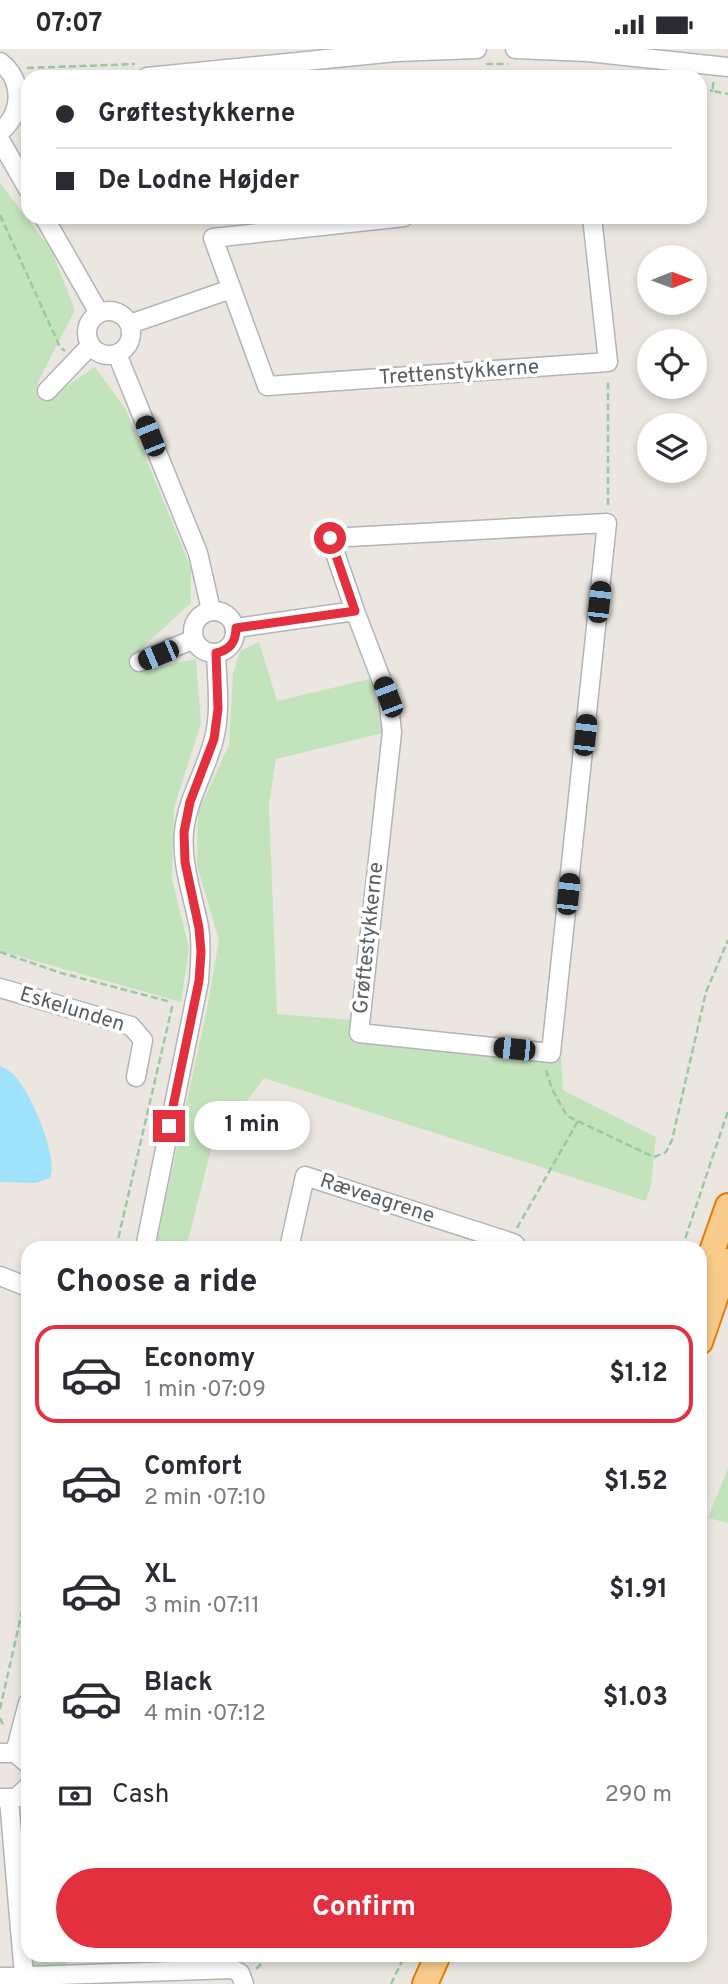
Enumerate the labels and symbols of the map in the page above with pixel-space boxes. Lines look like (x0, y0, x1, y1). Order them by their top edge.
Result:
north arrow (637, 245, 707, 315)
street label: Trettenstykkerne (378, 354, 540, 392)
car (133, 413, 168, 459)
route start (314, 522, 346, 554)
car (587, 580, 612, 624)
car (135, 637, 182, 673)
car (371, 674, 406, 720)
car (573, 713, 598, 757)
street label: Grøftestykkerne (348, 861, 390, 1015)
car (556, 872, 581, 916)
street label: Eskelunden (16, 981, 128, 1039)
car (493, 1036, 536, 1062)
callout: 1 min (194, 1101, 309, 1151)
route end (153, 1110, 185, 1142)
street label: Ræveagrene (316, 1168, 438, 1230)

